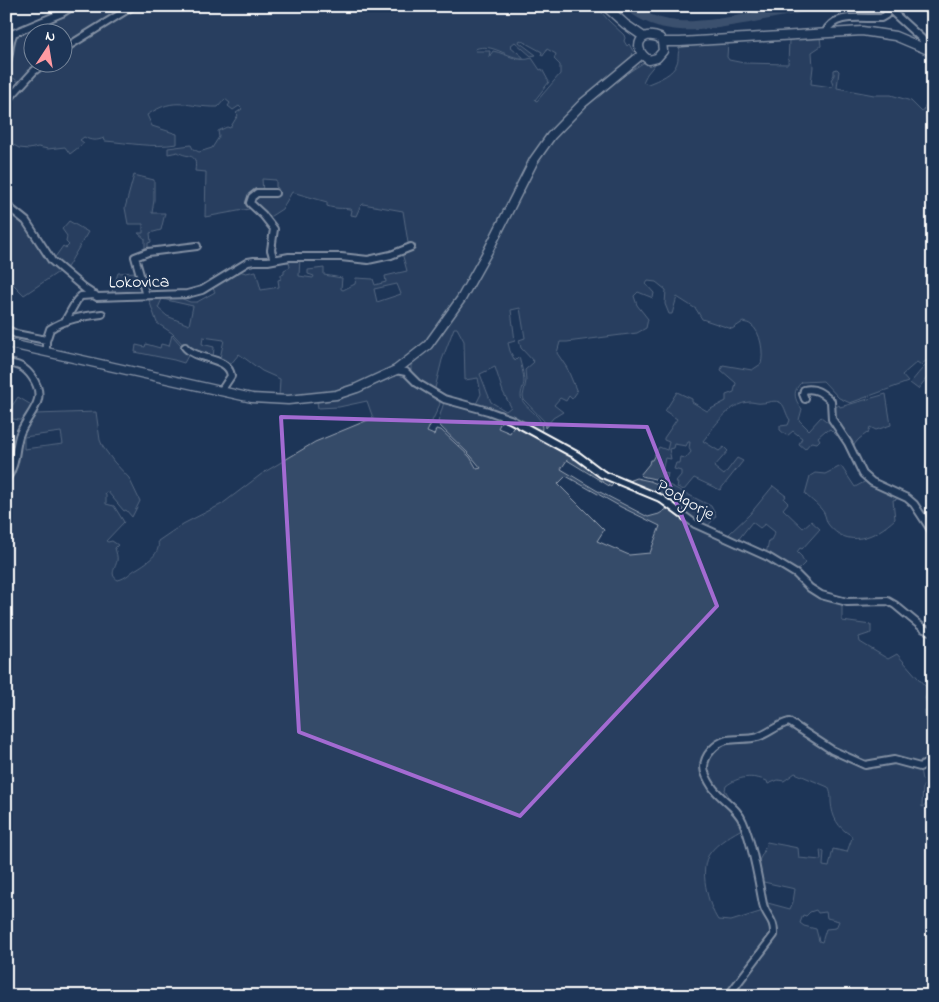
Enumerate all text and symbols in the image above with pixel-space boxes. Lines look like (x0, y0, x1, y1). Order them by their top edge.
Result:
north arrow (22, 22, 72, 72)
text: N (44, 25, 57, 48)
street label: Lokovica (109, 269, 170, 297)
street label: Podgorje (650, 474, 720, 529)

